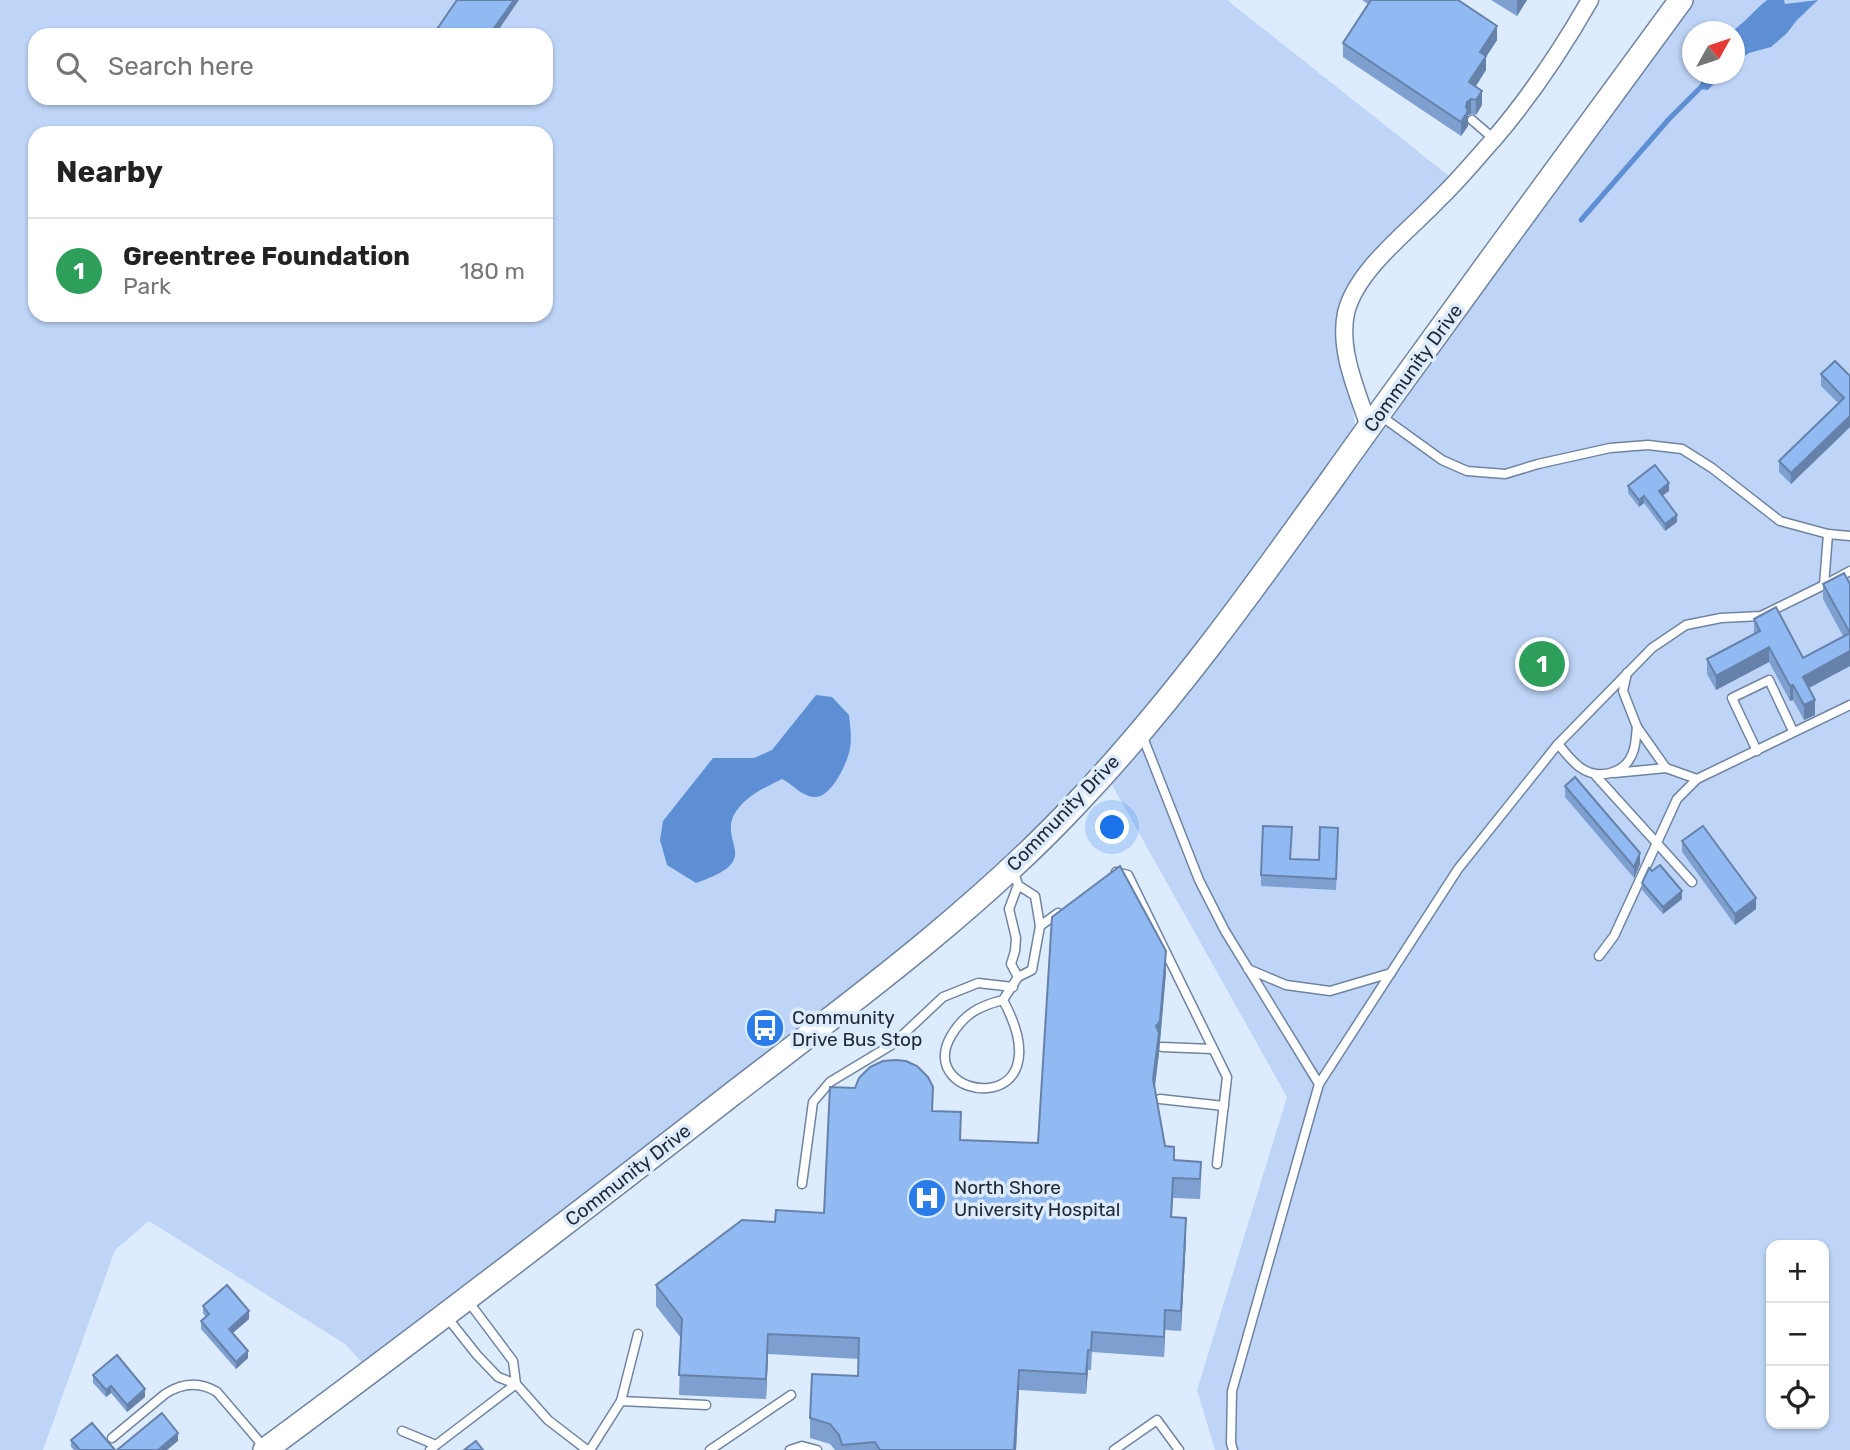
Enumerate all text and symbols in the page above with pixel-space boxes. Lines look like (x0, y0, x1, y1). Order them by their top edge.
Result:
north arrow (1682, 21, 1745, 84)
search box (28, 28, 553, 105)
icon: search (52, 48, 90, 86)
text: Search here (108, 51, 254, 82)
text: Nearby (56, 154, 163, 190)
text: Greentree Foundation (123, 241, 410, 272)
text: 1 (73, 257, 85, 285)
text: 180 m (460, 257, 525, 285)
text: Park (123, 272, 171, 300)
street label: Community Drive (1359, 299, 1467, 437)
pin: 1 (1519, 638, 1565, 690)
street label: Community Drive (1002, 750, 1124, 876)
your location (1095, 810, 1129, 844)
place label: Community Drive Bus Stop (792, 1006, 922, 1051)
bus stop icon: Community Drive Bus Stop (744, 1007, 786, 1049)
street label: Community Drive (561, 1119, 695, 1231)
place label: North Shore University Hospital (954, 1176, 1120, 1221)
hospital icon: North Shore University Hospital (906, 1177, 948, 1219)
map controls (1766, 1240, 1829, 1429)
button: + (1766, 1240, 1829, 1303)
button: − (1766, 1303, 1829, 1366)
button: locate (1766, 1366, 1829, 1429)

